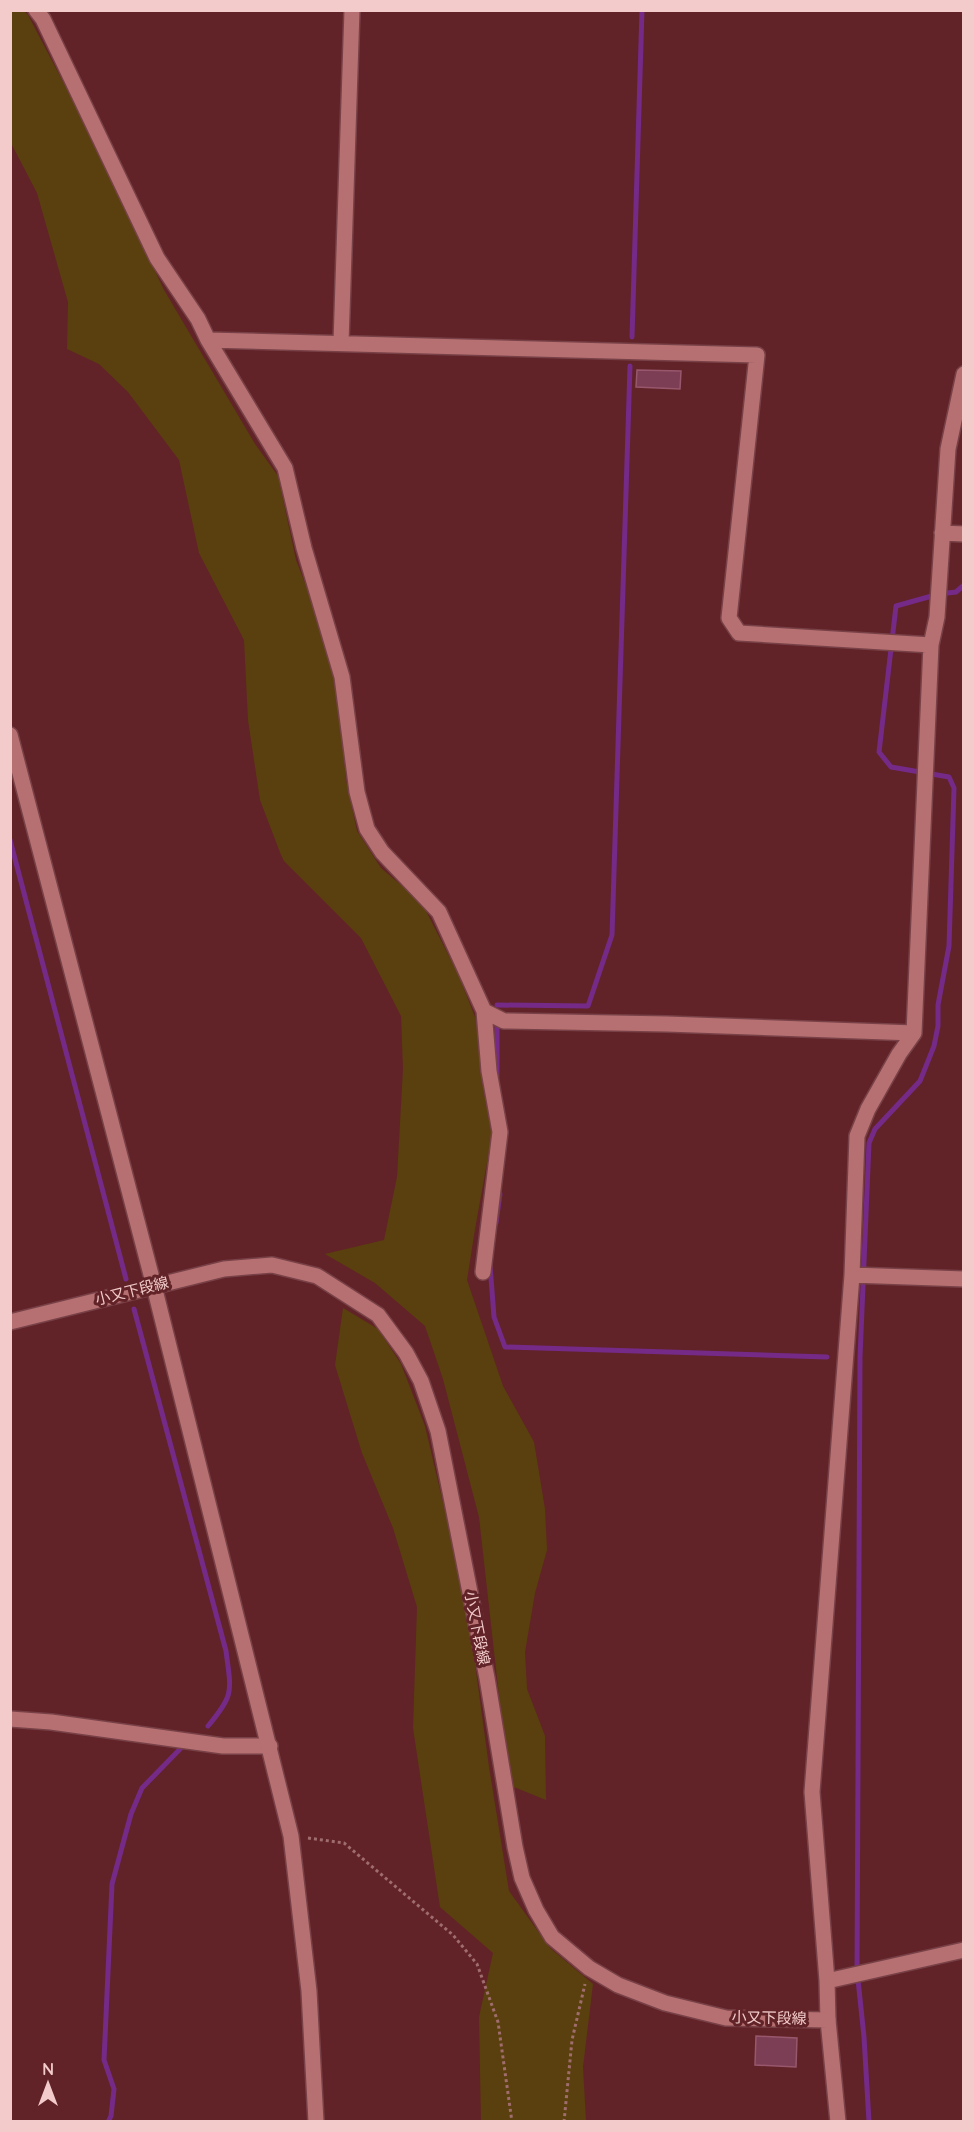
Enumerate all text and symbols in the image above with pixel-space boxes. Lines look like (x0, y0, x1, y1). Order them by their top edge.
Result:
street label: 小又下段線 (93, 1272, 171, 1309)
street label: 小又下段線 (461, 1589, 494, 1667)
street label: 小又下段線 (731, 2007, 807, 2028)
north arrow (18, 2054, 78, 2114)
text: N (42, 2059, 54, 2079)

